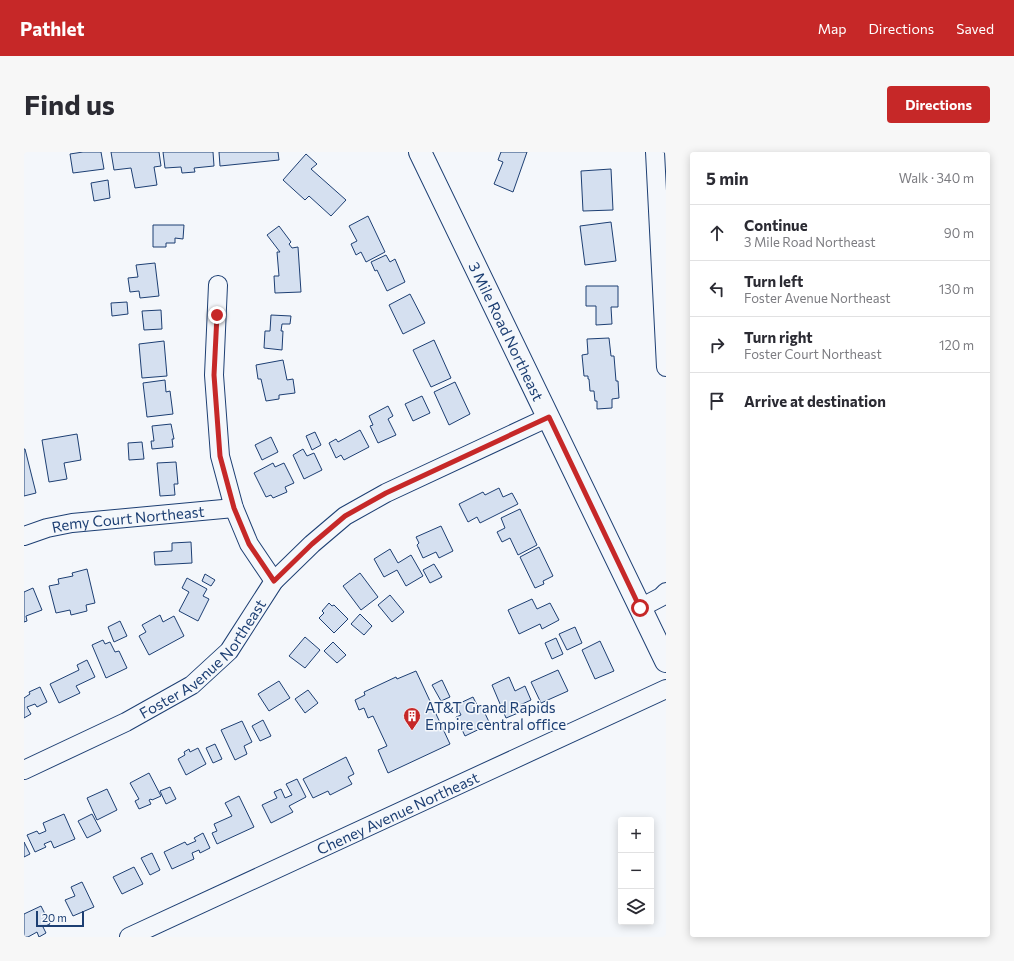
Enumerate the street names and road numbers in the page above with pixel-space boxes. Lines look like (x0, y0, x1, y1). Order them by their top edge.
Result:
street label: 3 Mile Road Northeast (465, 259, 548, 404)
street label: Remy Court Northeast (50, 502, 205, 536)
street label: Foster Avenue Northeast (136, 596, 269, 722)
street label: Cheney Avenue Northeast (314, 768, 482, 858)

